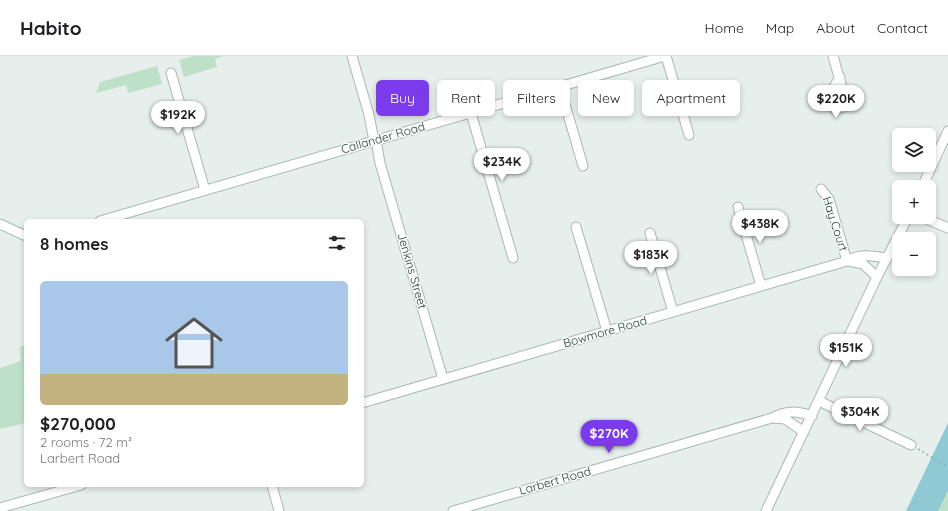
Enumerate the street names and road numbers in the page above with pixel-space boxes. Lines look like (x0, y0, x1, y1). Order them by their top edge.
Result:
street label: Callander Road (339, 118, 427, 157)
street label: Hay Court (820, 195, 851, 253)
street label: Jenkins Street (394, 231, 430, 311)
street label: Bowmore Road (561, 312, 648, 351)
street label: Larbert Road (517, 463, 593, 498)

